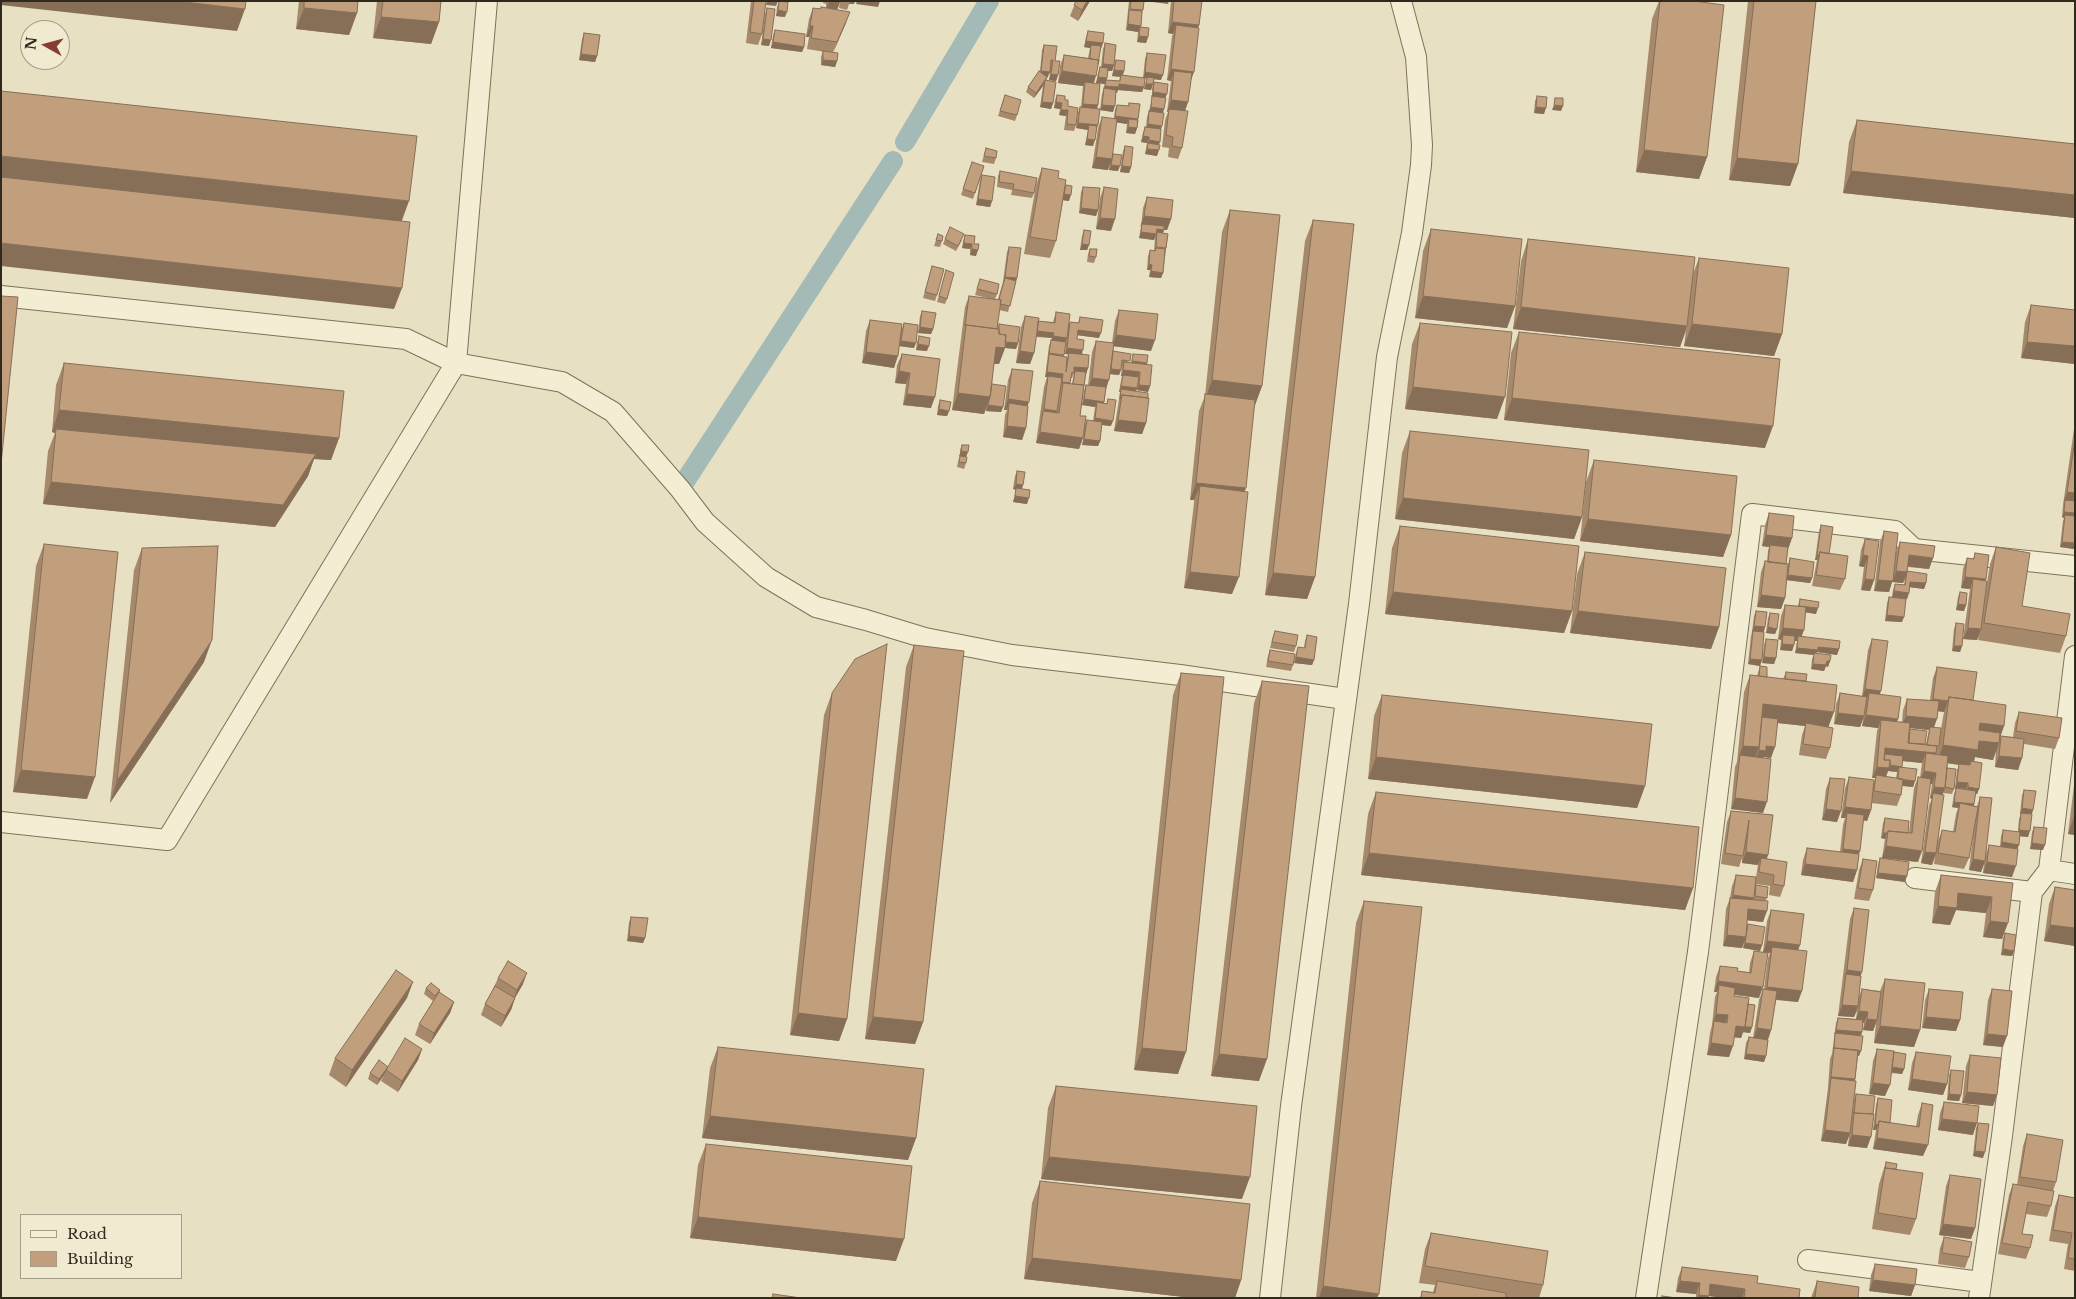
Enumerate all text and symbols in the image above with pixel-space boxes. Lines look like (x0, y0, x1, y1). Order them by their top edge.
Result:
north arrow (20, 20, 70, 70)
text: N (21, 36, 41, 51)
legend (20, 1214, 182, 1279)
text: Road (67, 1224, 107, 1243)
text: Building (67, 1249, 133, 1268)

